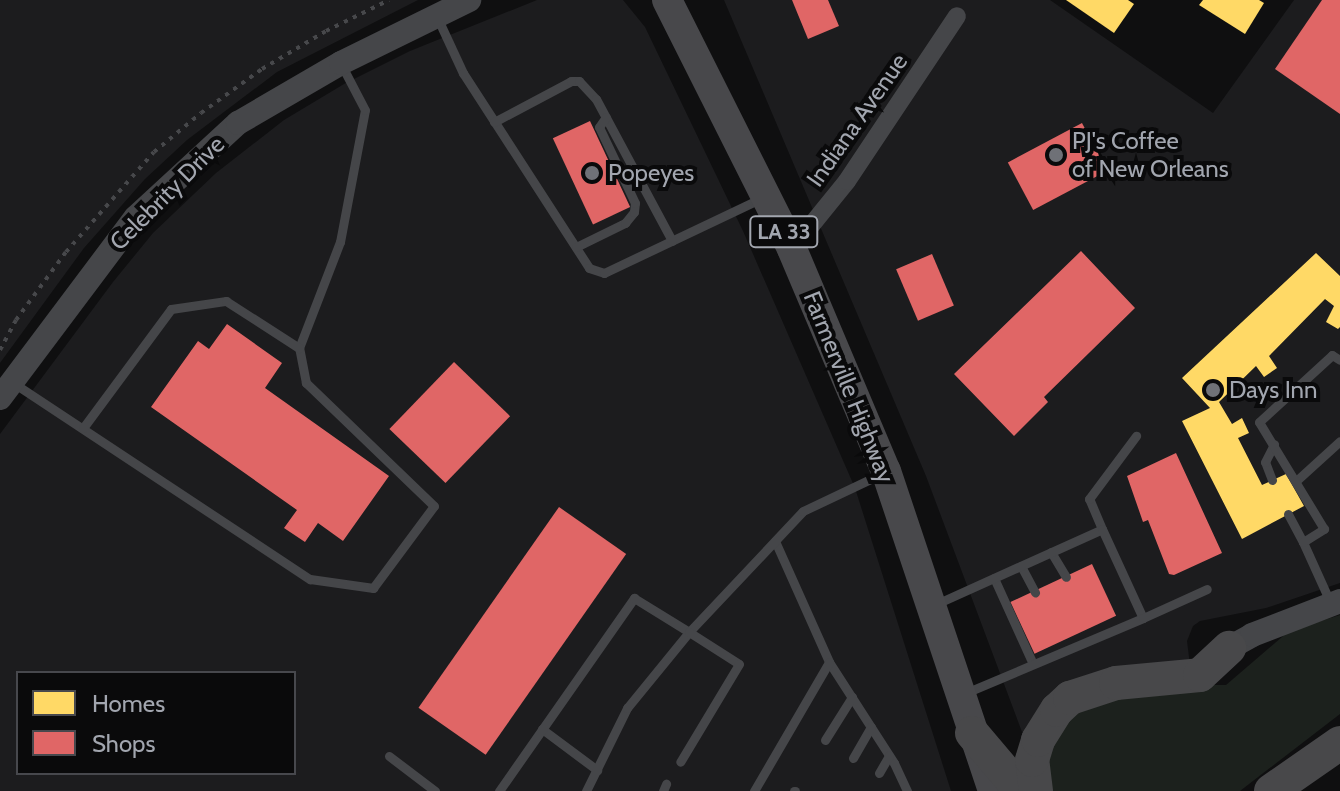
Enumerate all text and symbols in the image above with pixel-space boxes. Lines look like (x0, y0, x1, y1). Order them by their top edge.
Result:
street label: Indiana Avenue (801, 48, 913, 192)
place label: PJ's Coffee of New Orleans (1072, 127, 1229, 183)
street label: Celebrity Drive (104, 130, 230, 256)
marker: PJ's Coffee of New Orleans (1047, 146, 1065, 164)
place label: Popeyes (608, 159, 694, 187)
marker: Popeyes (583, 164, 601, 182)
road number: LA 33 (748, 214, 820, 250)
street label: Farmerville Highway (797, 287, 901, 487)
place label: Days Inn (1229, 376, 1317, 404)
marker: Days Inn (1204, 381, 1222, 399)
legend (16, 671, 296, 775)
text: Homes (92, 689, 165, 718)
text: Shops (92, 729, 155, 758)

